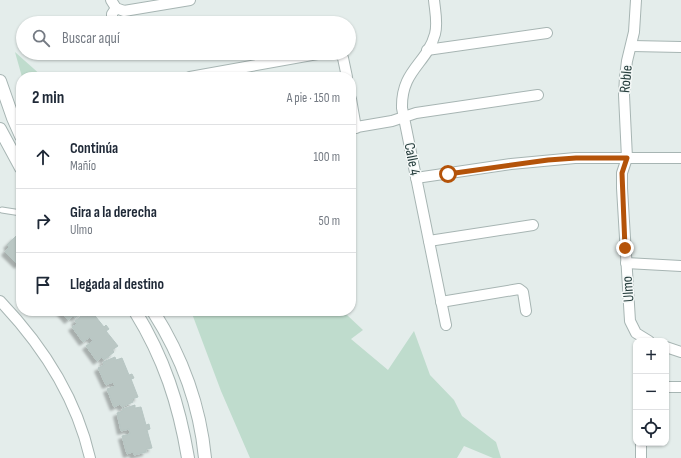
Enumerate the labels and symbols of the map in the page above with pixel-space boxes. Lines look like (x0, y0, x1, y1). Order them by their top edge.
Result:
street label: Roble (615, 64, 637, 94)
street label: Calle 4 (400, 141, 424, 177)
route start (439, 165, 457, 183)
route end (616, 239, 634, 257)
street label: Ulmo (618, 275, 638, 303)

